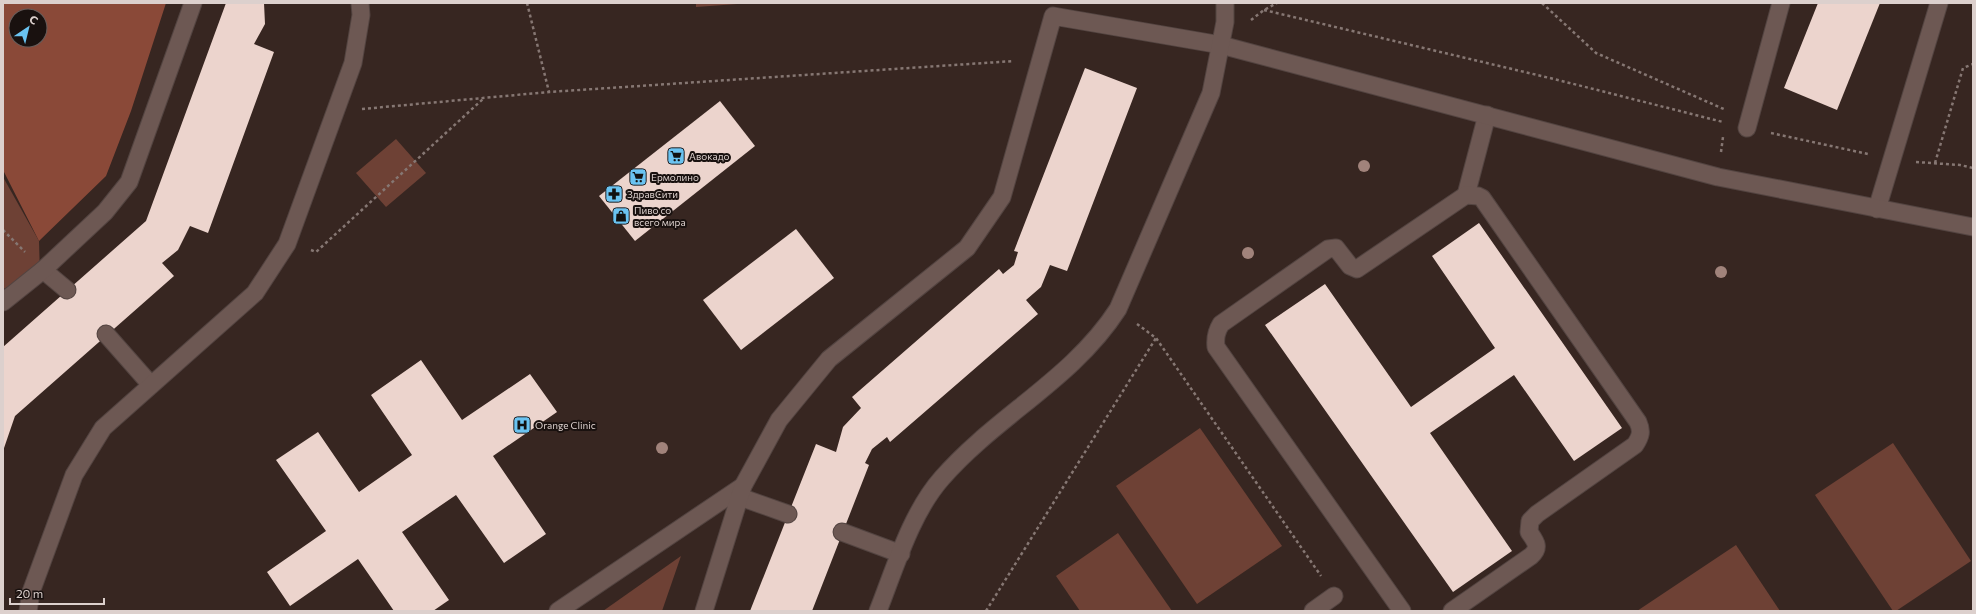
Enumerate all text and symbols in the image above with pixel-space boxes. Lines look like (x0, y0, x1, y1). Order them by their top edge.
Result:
north arrow (8, 8, 48, 48)
text: С (27, 12, 41, 27)
supermarket icon: Авокадо (666, 146, 686, 166)
place label: Авокадо (689, 150, 730, 162)
supermarket icon: Ермолино (628, 167, 648, 187)
place label: Ермолино (651, 171, 699, 183)
pharmacy icon: ЗдравСити (604, 184, 624, 204)
place label: ЗдравСити (627, 188, 678, 200)
place label: Пиво со всего мира (634, 204, 686, 228)
shop icon: Пиво со всего мира (611, 206, 631, 226)
hospital icon: Orange Clinic (512, 415, 532, 435)
place label: Orange Clinic (535, 419, 596, 431)
scale bar (10, 580, 104, 606)
text: 20 m (16, 586, 43, 600)

